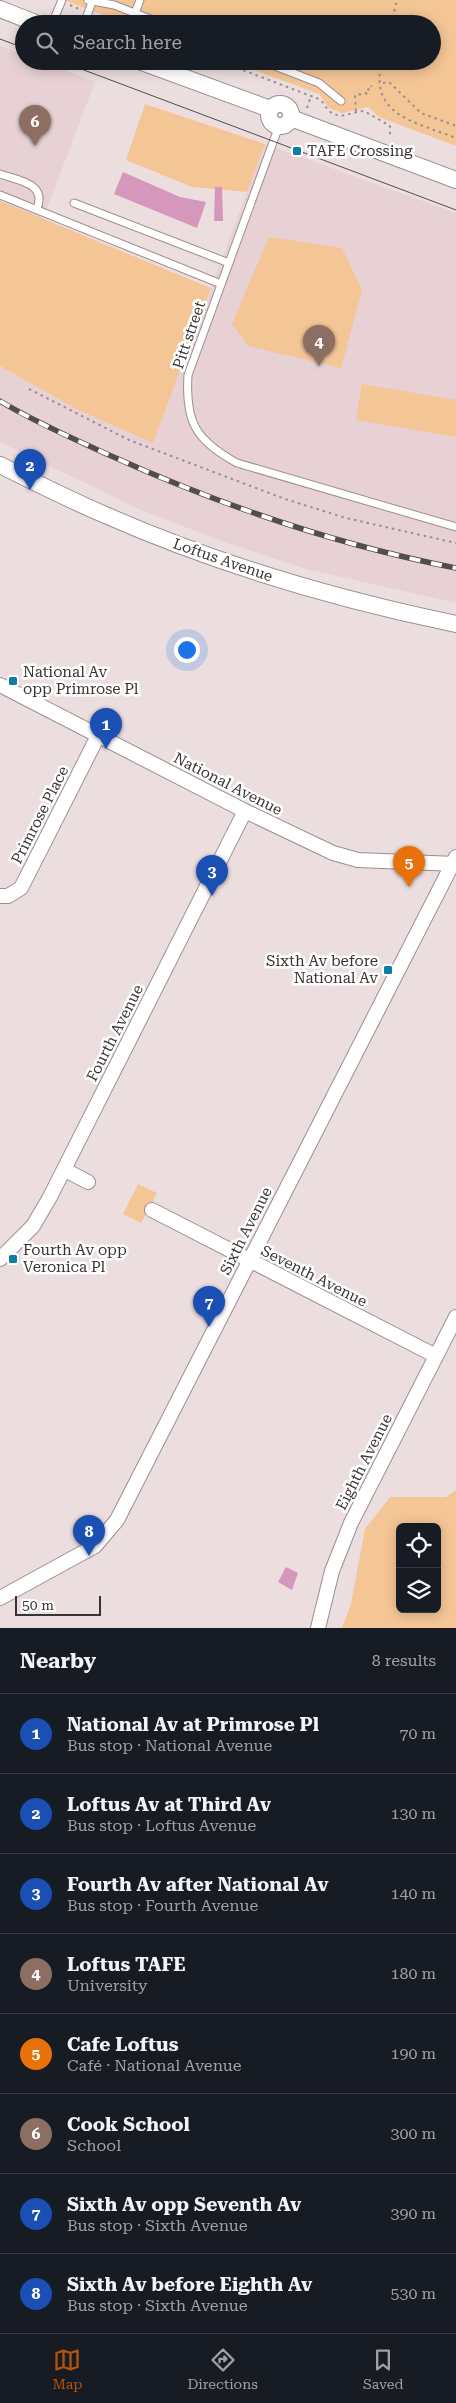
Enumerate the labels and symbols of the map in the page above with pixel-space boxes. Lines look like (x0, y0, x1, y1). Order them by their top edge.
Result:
pin: 6 (19, 105, 51, 146)
place label: TAFE Crossing (307, 142, 413, 160)
marker: TAFE Crossing (291, 145, 303, 157)
street label: Pitt street (169, 298, 209, 371)
pin: 4 (303, 325, 335, 366)
pin: 2 (14, 449, 46, 490)
street label: Loftus Avenue (171, 535, 275, 585)
your location (174, 637, 200, 663)
place label: National Av opp Primrose Pl (23, 663, 139, 698)
marker: National Av opp Primrose Pl (7, 675, 19, 687)
pin: 1 (90, 708, 122, 749)
street label: National Avenue (171, 749, 285, 819)
street label: Primrose Place (8, 763, 72, 867)
pin: 5 (393, 846, 425, 887)
pin: 3 (196, 855, 228, 896)
place label: Sixth Av before National Av (266, 952, 378, 987)
marker: Sixth Av before National Av (382, 964, 394, 976)
street label: Fourth Avenue (83, 982, 147, 1084)
street label: Sixth Avenue (216, 1184, 276, 1278)
place label: Fourth Av opp Veronica Pl (23, 1241, 127, 1276)
street label: Seventh Avenue (258, 1241, 370, 1311)
marker: Fourth Av opp Veronica Pl (7, 1253, 19, 1265)
pin: 7 (193, 1286, 225, 1327)
street label: Eighth Avenue (332, 1411, 396, 1513)
pin: 8 (73, 1515, 105, 1556)
scale bar (15, 1593, 101, 1616)

